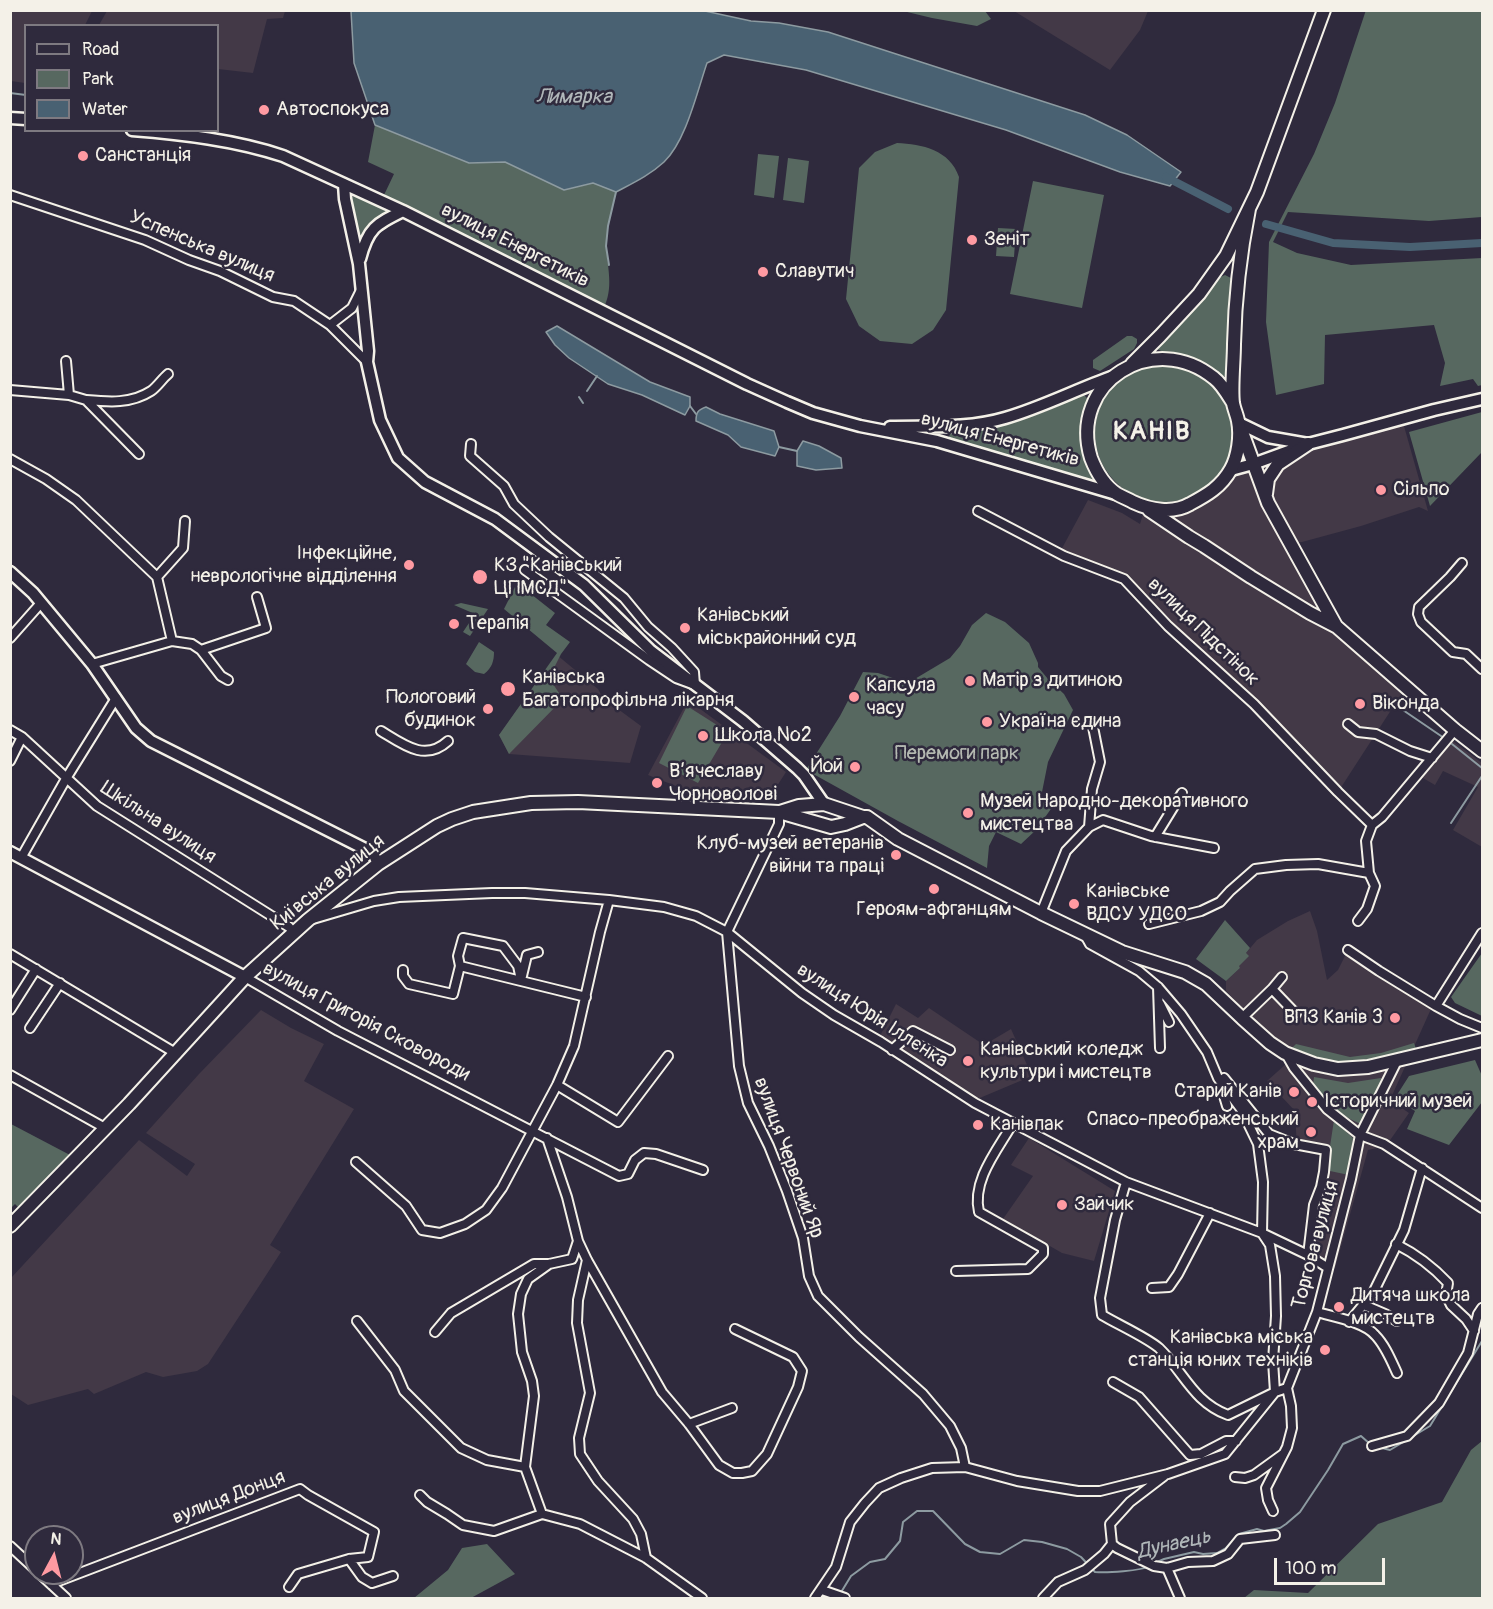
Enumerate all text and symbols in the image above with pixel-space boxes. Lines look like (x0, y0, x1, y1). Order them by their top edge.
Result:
legend (24, 24, 219, 132)
text: Road (82, 38, 119, 61)
text: Park (82, 68, 114, 91)
water label: Лимарка (536, 85, 612, 111)
text: Water (82, 98, 128, 121)
place label: Автоспокуса (276, 98, 389, 122)
marker: Автоспокуса (257, 103, 271, 117)
place label: Санстанція (95, 144, 191, 168)
marker: Санстанція (76, 149, 90, 163)
street label: вулиця Енергетиків (437, 198, 593, 294)
street label: Успенська вулиця (126, 206, 278, 288)
place label: Зеніт (984, 228, 1029, 252)
marker: Зеніт (965, 233, 979, 247)
place label: Славутич (775, 260, 855, 284)
marker: Славутич (756, 265, 770, 279)
street label: вулиця Енергетиків (918, 407, 1082, 473)
district label: КАНІВ (1113, 416, 1191, 448)
place label: Сільпо (1393, 478, 1450, 502)
marker: Сільпо (1374, 483, 1388, 497)
place label: Інфекційне, неврологічне відділення (191, 542, 397, 589)
place label: КЗ "Канівський ЦПМСД" (494, 554, 622, 601)
marker: Інфекційне, неврологічне відділення (402, 558, 416, 572)
marker: КЗ "Канівський ЦПМСД" (471, 568, 489, 586)
street label: вулиця Підстінок (1142, 573, 1264, 691)
place label: Канівський міськрайонний суд (697, 604, 856, 651)
place label: Терапія (466, 612, 529, 636)
marker: Терапія (447, 617, 461, 631)
marker: Канівський міськрайонний суд (678, 621, 692, 635)
place label: Канівська Багатопрофільна лікарня (522, 666, 734, 713)
place label: Матір з дитиною (982, 669, 1123, 693)
place label: Капсула часу (866, 674, 935, 721)
marker: Матір з дитиною (963, 674, 977, 688)
marker: Канівська Багатопрофільна лікарня (499, 680, 517, 698)
place label: Пологовий будинок (386, 686, 476, 733)
marker: Капсула часу (847, 690, 861, 704)
place label: Віконда (1372, 692, 1439, 716)
marker: Віконда (1353, 697, 1367, 711)
marker: Пологовий будинок (481, 702, 495, 716)
place label: Україна єдина (999, 710, 1121, 734)
marker: Україна єдина (980, 715, 994, 729)
place label: Школа №2 (715, 724, 812, 748)
marker: Школа №2 (696, 729, 710, 743)
park label: Перемоги парк (895, 742, 1019, 766)
place label: Йой (811, 755, 843, 779)
place label: В’ячеславу Чорноволові (669, 760, 777, 807)
marker: Йой (848, 760, 862, 774)
marker: В’ячеславу Чорноволові (650, 776, 664, 790)
street label: Шкільна вулиця (96, 777, 220, 869)
place label: Музей Народно-декоративного мистецтва (980, 790, 1248, 837)
marker: Музей Народно-декоративного мистецтва (961, 806, 975, 820)
street label: Київська вулиця (266, 830, 390, 936)
place label: Клуб-музей ветеранів війни та праці (697, 832, 884, 879)
marker: Клуб-музей ветеранів війни та праці (889, 848, 903, 862)
place label: Канівське ВДСУ УДСО (1086, 880, 1187, 927)
marker: Героям-афганцям (927, 882, 941, 896)
marker: Канівське ВДСУ УДСО (1067, 897, 1081, 911)
place label: Героям-афганцям (856, 898, 1012, 922)
street label: вулиця Григорія Сковороди (258, 957, 474, 1087)
street label: вулиця Юрія Іллєнка (792, 958, 952, 1074)
place label: ВПЗ Канів 3 (1284, 1006, 1383, 1030)
marker: ВПЗ Канів 3 (1388, 1011, 1402, 1025)
place label: Канівський коледж культури і мистецтв (980, 1038, 1152, 1085)
marker: Канівський коледж культури і мистецтв (961, 1054, 975, 1068)
street label: вулиця Червоний Яр (748, 1074, 828, 1242)
place label: Старий Канів (1174, 1080, 1282, 1104)
marker: Старий Канів (1287, 1085, 1301, 1099)
place label: Історичний музей (1324, 1090, 1472, 1114)
marker: Історичний музей (1305, 1095, 1319, 1109)
place label: Спасо-преображенський храм (1087, 1108, 1299, 1155)
place label: Канівпак (990, 1113, 1064, 1137)
marker: Канівпак (971, 1118, 985, 1132)
marker: Спасо-преображенський храм (1304, 1125, 1318, 1139)
street label: Торгова вулиця (1287, 1178, 1345, 1312)
place label: Зайчик (1074, 1193, 1134, 1217)
marker: Зайчик (1055, 1198, 1069, 1212)
place label: Дитяча школа мистецтв (1351, 1284, 1470, 1331)
marker: Дитяча школа мистецтв (1332, 1300, 1346, 1314)
place label: Канівська міська станція юних техніків (1128, 1326, 1313, 1373)
marker: Канівська міська станція юних техніків (1318, 1343, 1332, 1357)
street label: вулиця Донця (169, 1466, 289, 1530)
water label: Дунаець (1135, 1524, 1213, 1566)
north arrow (24, 1525, 84, 1585)
text: N (49, 1529, 63, 1550)
scale bar (1277, 1546, 1388, 1584)
text: 100 m (1285, 1557, 1337, 1580)

